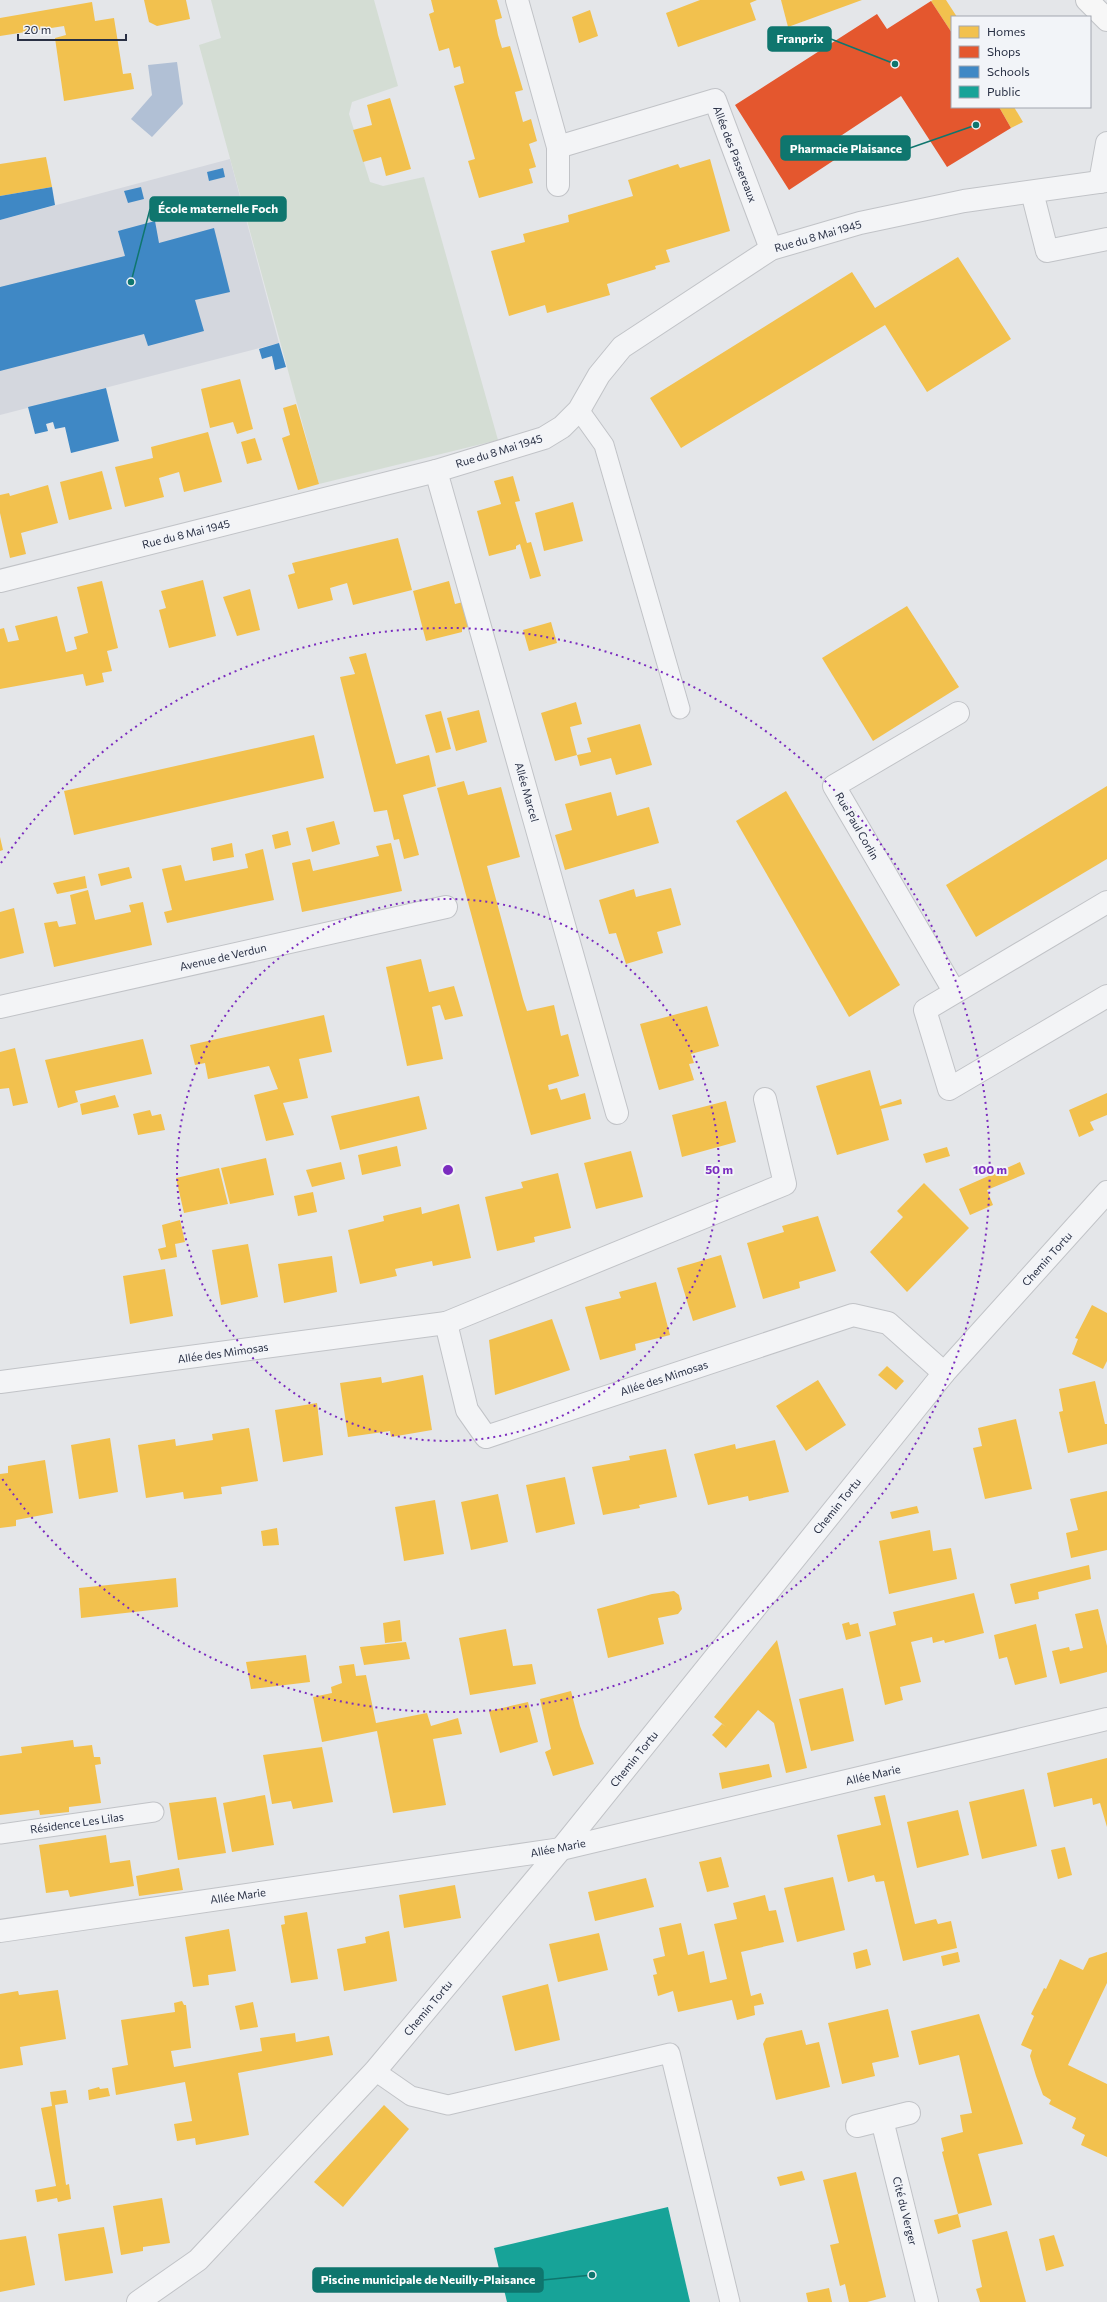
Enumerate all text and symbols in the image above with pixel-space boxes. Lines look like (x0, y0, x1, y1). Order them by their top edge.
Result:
scale bar (18, 16, 126, 42)
legend (951, 16, 1091, 108)
text: 20 m (24, 22, 51, 36)
text: Homes (987, 24, 1025, 38)
callout: Franprix (768, 27, 831, 51)
text: Franprix (776, 31, 824, 45)
text: Shops (987, 44, 1021, 58)
text: Schools (987, 64, 1030, 78)
text: Public (987, 84, 1020, 98)
street label: Allée des Passereaux (711, 104, 760, 204)
callout: Pharmacie Plaisance (781, 136, 910, 160)
text: Pharmacie Plaisance (790, 141, 902, 155)
callout: École maternelle Foch (150, 197, 286, 221)
text: École maternelle Foch (158, 201, 278, 215)
street label: Rue du 8 Mai 1945 (773, 217, 863, 254)
street label: Rue du 8 Mai 1945 (454, 431, 544, 470)
street label: Rue du 8 Mai 1945 (141, 516, 231, 551)
street label: Allée Marcel (513, 761, 542, 823)
street label: Rue Paul Corlin (833, 790, 882, 862)
street label: Avenue de Verdun (178, 940, 268, 973)
text: 50 m (705, 1162, 733, 1176)
text: 100 m (973, 1162, 1007, 1176)
centre of rings (441, 1163, 455, 1177)
street label: Chemin Tortu (1019, 1229, 1074, 1288)
street label: Allée des Mimosas (177, 1340, 269, 1365)
street label: Allée des Mimosas (618, 1357, 709, 1398)
street label: Chemin Tortu (810, 1475, 863, 1536)
street label: Chemin Tortu (607, 1728, 660, 1789)
street label: Allée Marie (844, 1762, 902, 1787)
street label: Résidence Les Lilas (29, 1810, 125, 1836)
street label: Allée Marie (529, 1836, 587, 1859)
street label: Allée Marie (209, 1885, 267, 1906)
street label: Chemin Tortu (401, 1977, 455, 2038)
street label: Cité du Verger (891, 2175, 920, 2247)
callout: Piscine municipale de Neuilly-Plaisance (313, 2268, 543, 2292)
text: Piscine municipale de Neuilly-Plaisance (321, 2272, 535, 2286)

